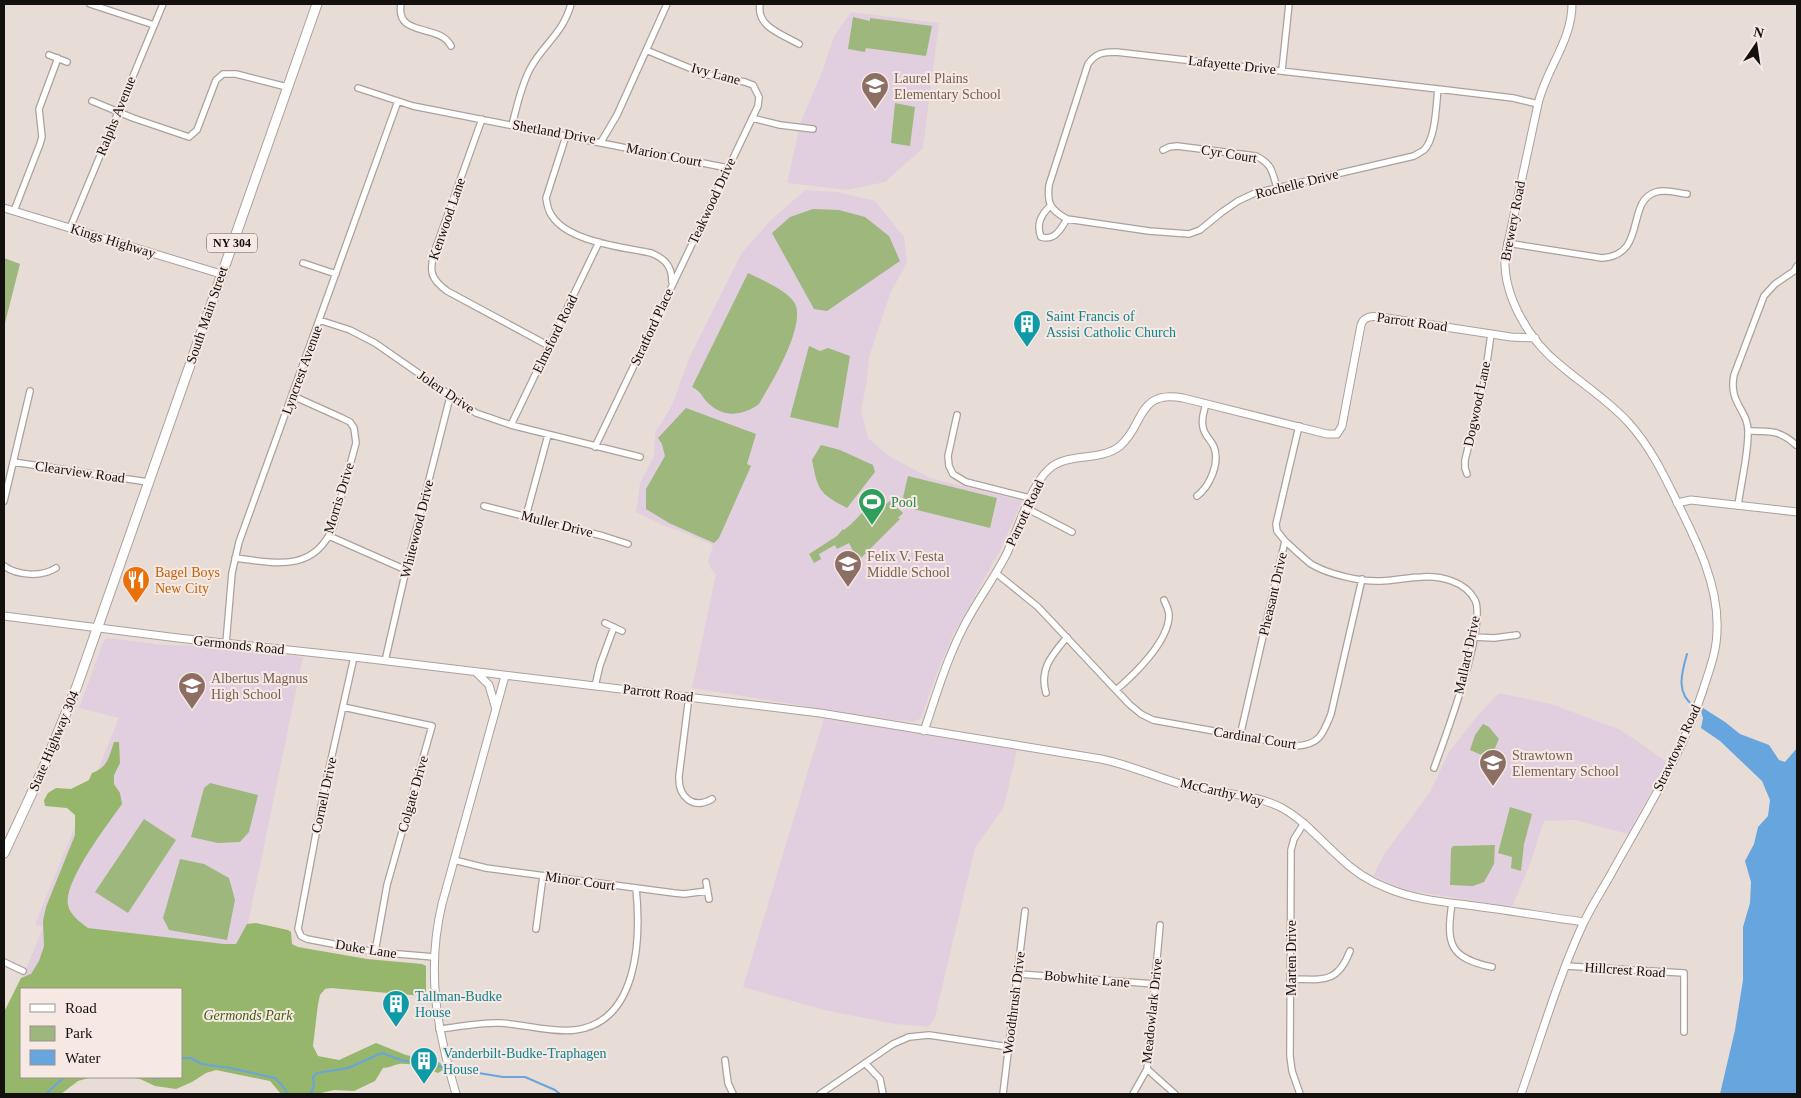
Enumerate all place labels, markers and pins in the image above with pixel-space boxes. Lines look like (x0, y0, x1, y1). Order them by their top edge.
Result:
school or university icon: Laurel Plains Elementary School (860, 71, 890, 110)
place label: Laurel Plains Elementary School (894, 71, 1001, 102)
building icon: Saint Francis of Assisi Catholic Church (1012, 309, 1042, 348)
place label: Saint Francis of Assisi Catholic Church (1046, 309, 1176, 340)
sports icon: Pool (857, 487, 887, 526)
place label: Pool (891, 495, 917, 510)
school or university icon: Felix V. Festa Middle School (833, 549, 863, 588)
place label: Felix V. Festa Middle School (867, 549, 950, 580)
restaurant icon: Bagel Boys New City (121, 565, 151, 604)
place label: Bagel Boys New City (155, 565, 220, 596)
school or university icon: Albertus Magnus High School (177, 671, 207, 710)
place label: Albertus Magnus High School (211, 671, 308, 702)
school or university icon: Strawtown Elementary School (1478, 748, 1508, 787)
place label: Strawtown Elementary School (1512, 748, 1619, 779)
building icon: Tallman-Budke House (381, 989, 411, 1028)
place label: Tallman-Budke House (415, 989, 502, 1020)
building icon: Vanderbilt-Budke-Traphagen House (409, 1046, 439, 1085)
place label: Vanderbilt-Budke-Traphagen House (443, 1046, 607, 1077)

